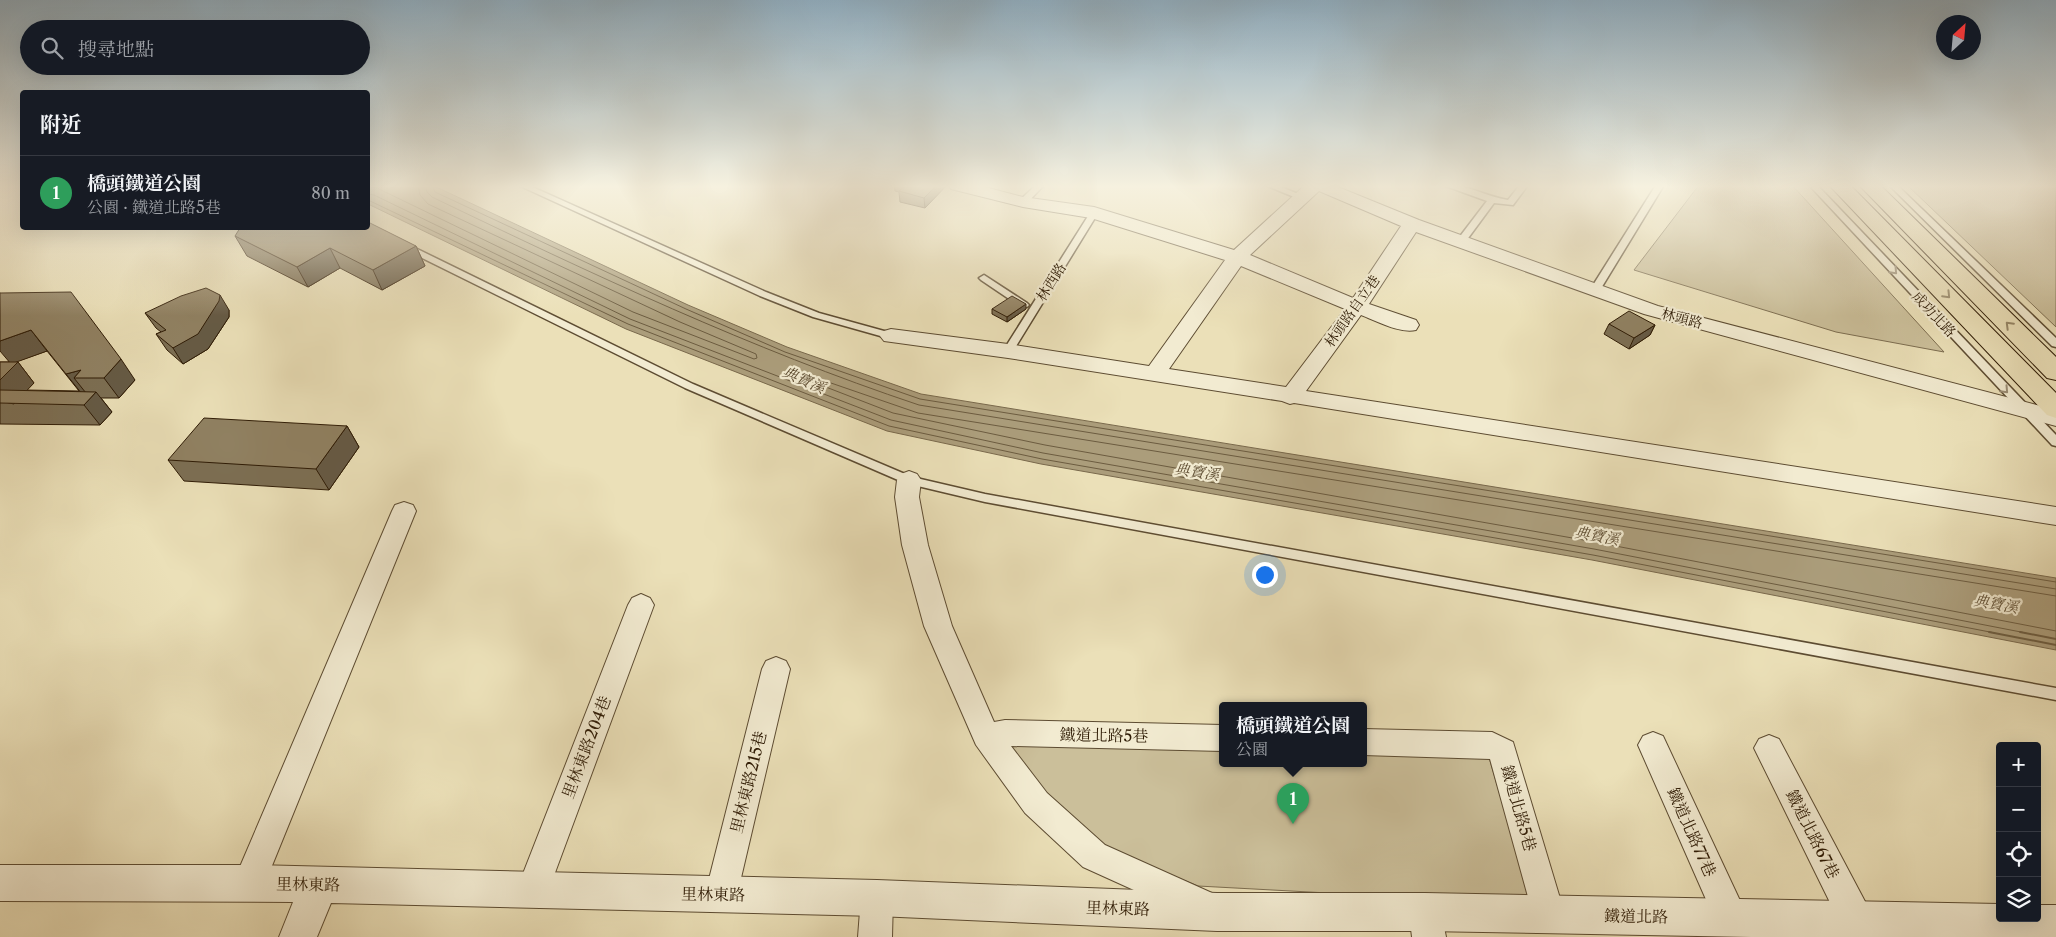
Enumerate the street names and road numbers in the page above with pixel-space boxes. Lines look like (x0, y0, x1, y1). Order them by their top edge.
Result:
street label: 林西路 (1032, 259, 1070, 305)
street label: 林頭路自立巷 (1321, 271, 1383, 351)
street label: 成功北路 (1908, 287, 1960, 341)
street label: 林頭路 (1659, 304, 1705, 332)
street label: 里林東路204巷 (557, 693, 615, 801)
street label: 鐵道北路5巷 (1059, 724, 1149, 746)
street label: 里林東路215巷 (726, 729, 770, 835)
street label: 鐵道北路5巷 (1497, 763, 1541, 853)
street label: 鐵道北路77巷 (1663, 784, 1721, 880)
street label: 鐵道北路67巷 (1782, 786, 1844, 882)
street label: 里林東路 (276, 873, 340, 895)
street label: 里林東路 (681, 883, 745, 905)
street label: 里林東路 (1086, 897, 1150, 919)
street label: 鐵道北路 (1604, 905, 1668, 927)

